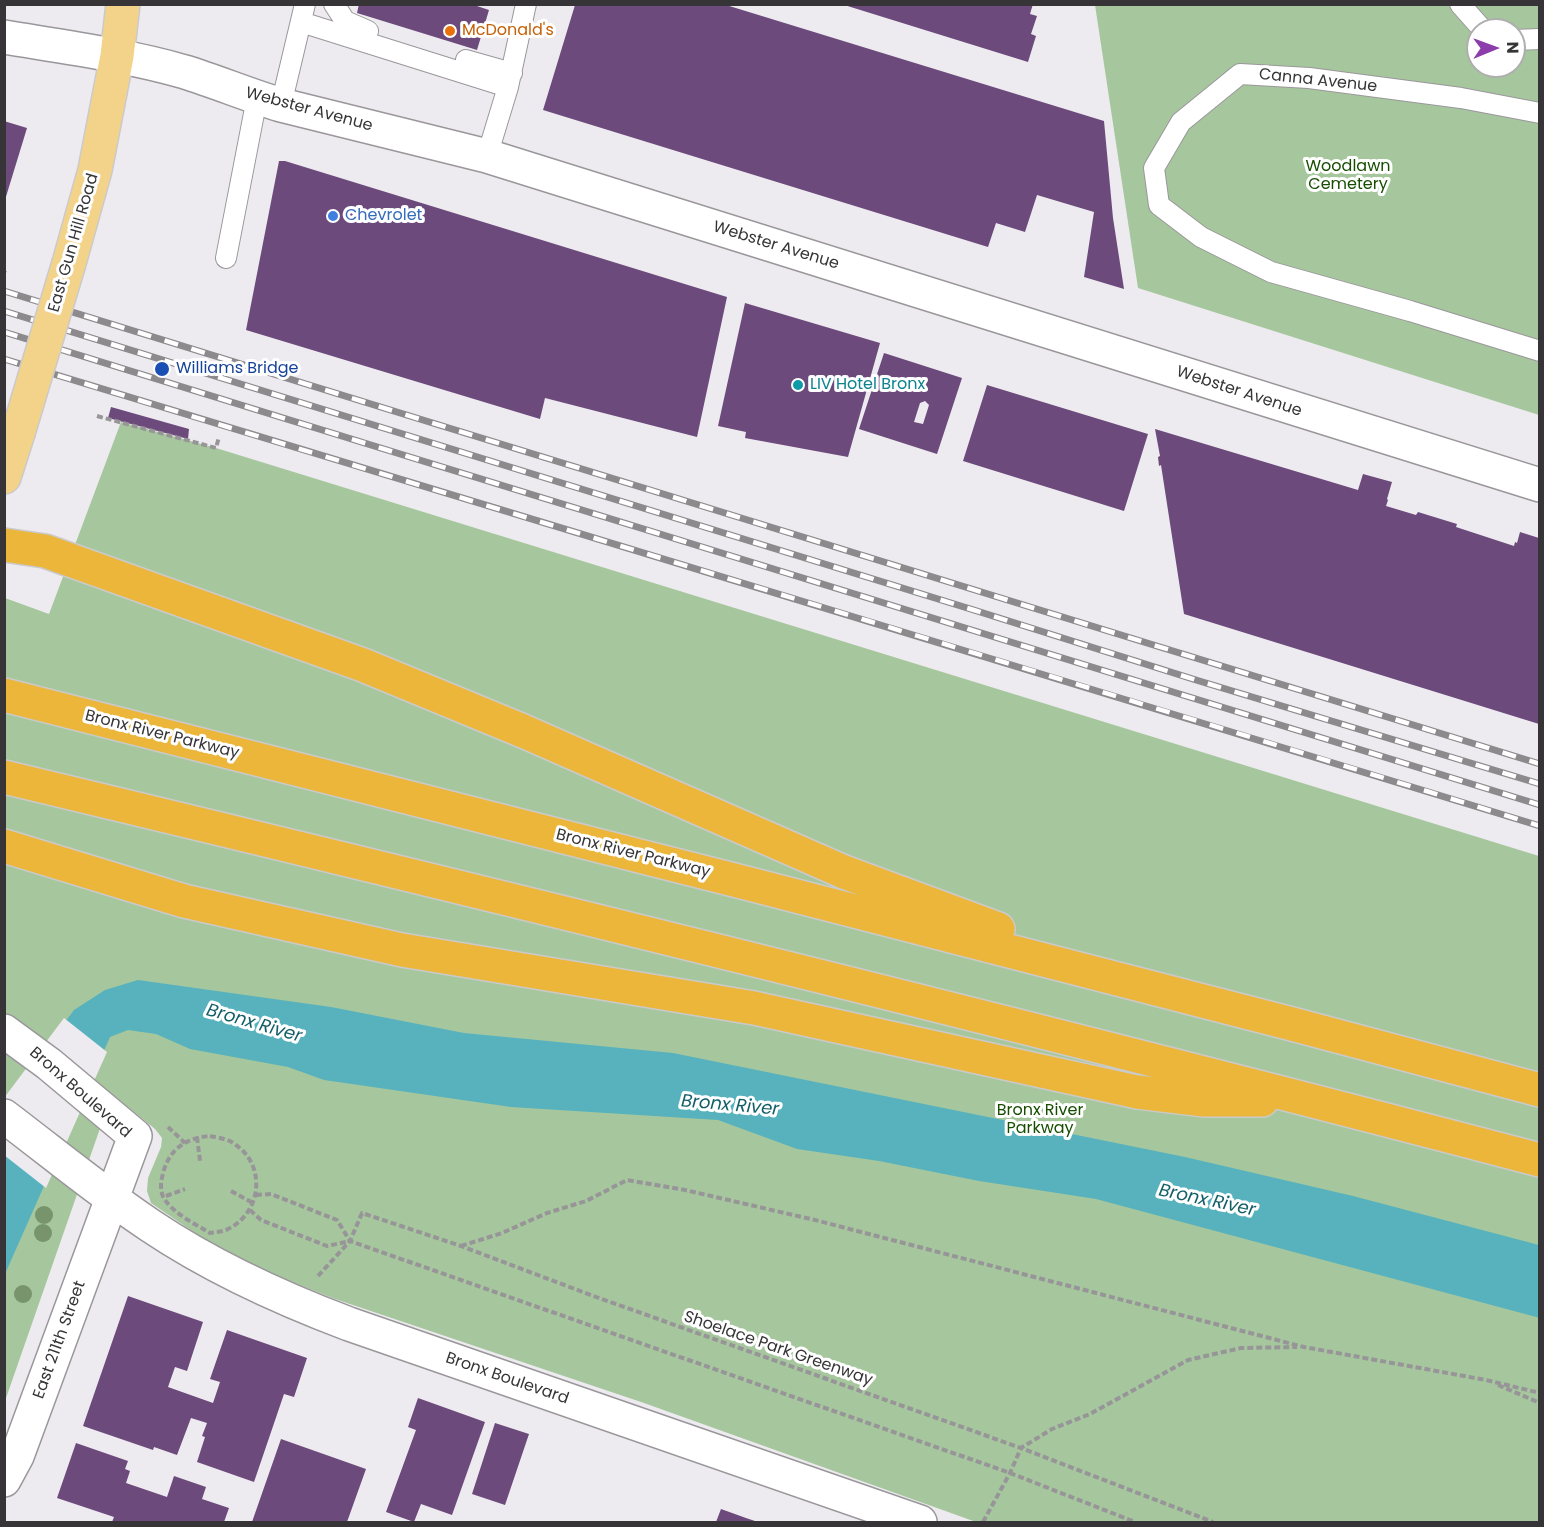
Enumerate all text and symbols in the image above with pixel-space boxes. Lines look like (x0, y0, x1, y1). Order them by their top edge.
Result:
north arrow (1466, 18, 1526, 78)
place label: McDonald's (462, 21, 554, 41)
marker: McDonald's (443, 24, 457, 38)
text: N (1501, 41, 1524, 54)
street label: Canna Avenue (1258, 65, 1378, 97)
street label: Webster Avenue (243, 84, 375, 136)
park label: Woodlawn Cemetery (1305, 157, 1391, 195)
street label: East Gun Hill Road (45, 171, 103, 315)
place label: Chevrolet (345, 206, 422, 226)
marker: Chevrolet (326, 209, 340, 223)
street label: Webster Avenue (711, 218, 841, 274)
place label: Williams Bridge (176, 359, 299, 379)
marker: Williams Bridge (153, 360, 171, 378)
street label: Webster Avenue (1174, 363, 1304, 421)
place label: LIV Hotel Bronx (810, 375, 925, 395)
marker: LIV Hotel Bronx (791, 378, 805, 392)
street label: Bronx River Parkway (83, 707, 241, 763)
street label: Bronx River Parkway (554, 826, 712, 882)
water label: Bronx River (204, 1000, 304, 1048)
street label: Bronx Boulevard (25, 1043, 135, 1143)
water label: Bronx River (680, 1091, 780, 1121)
park label: Bronx River Parkway (997, 1101, 1083, 1139)
water label: Bronx River (1157, 1180, 1257, 1222)
street label: East 211th Street (30, 1278, 90, 1402)
street label: Shoelace Park Greenway (681, 1308, 875, 1390)
street label: Bronx Boulevard (443, 1349, 571, 1409)

